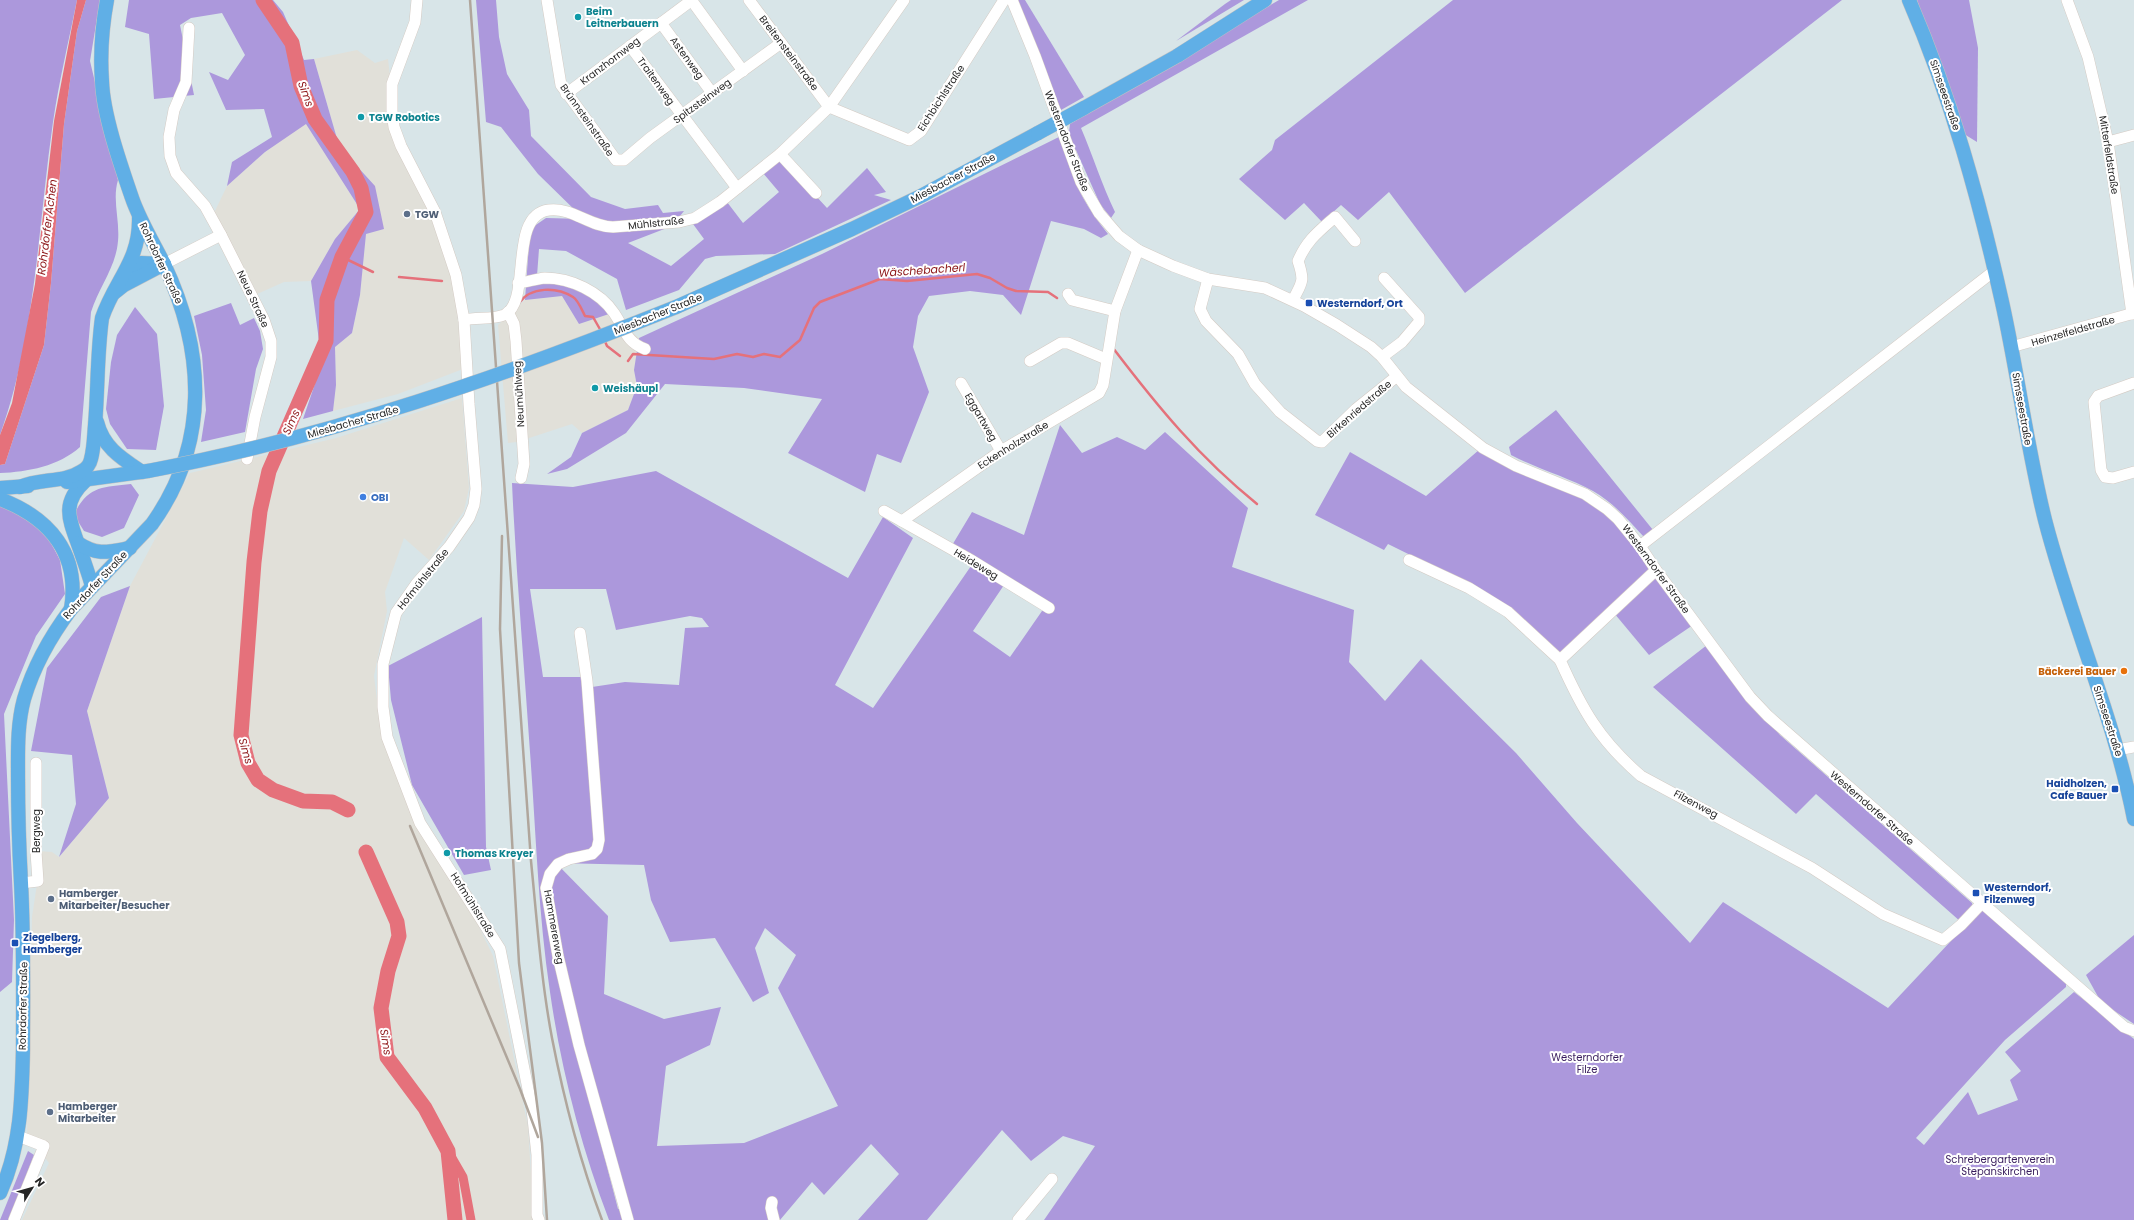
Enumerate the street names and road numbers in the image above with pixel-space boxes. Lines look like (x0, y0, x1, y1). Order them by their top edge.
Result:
street label: Breitensteinstraße (756, 12, 822, 94)
street label: Kranzhornweg (577, 33, 643, 89)
street label: Astenweg (666, 34, 708, 82)
street label: Traitenweg (634, 54, 678, 108)
street label: Simsseestraße (1926, 58, 1964, 132)
street label: Eichbichlstraße (914, 62, 968, 134)
street label: Spitzsteinweg (670, 75, 734, 127)
street label: Brünnsteinstraße (556, 81, 618, 159)
street label: Westerndorfer Straße (1041, 88, 1093, 194)
street label: Mitterfeldstraße (2095, 115, 2123, 195)
street label: Miesbacher Straße (908, 149, 998, 207)
street label: Mühlstraße (627, 213, 685, 233)
street label: Rohrdorfer Straße (136, 220, 186, 306)
street label: Neue Straße (233, 268, 273, 330)
street label: Miesbacher Straße (612, 289, 704, 339)
street label: Heinzelfeldstraße (2029, 312, 2117, 350)
street label: Neumühlweg (510, 360, 528, 428)
street label: Simsseestraße (2008, 371, 2036, 447)
street label: Birkenriedstraße (1323, 377, 1395, 441)
street label: Eggartweg (961, 390, 1001, 444)
street label: Miesbacher Straße (306, 402, 400, 442)
street label: Eckenholzstraße (975, 417, 1051, 473)
street label: Westerndorfer Straße (1618, 521, 1694, 617)
street label: Hofmühlstraße (394, 545, 452, 613)
street label: Heideweg (951, 545, 1001, 583)
street label: Rohrdorfer Straße (59, 548, 131, 622)
street label: Simsseestraße (2089, 684, 2127, 758)
street label: Westerndorfer Straße (1827, 767, 1917, 849)
street label: Filzenweg (1671, 786, 1721, 822)
street label: Bergweg (29, 809, 44, 853)
street label: Hofmühlstraße (447, 869, 499, 941)
street label: Hammererweg (540, 889, 568, 965)
street label: Rohrdorfer Straße (15, 962, 31, 1050)

